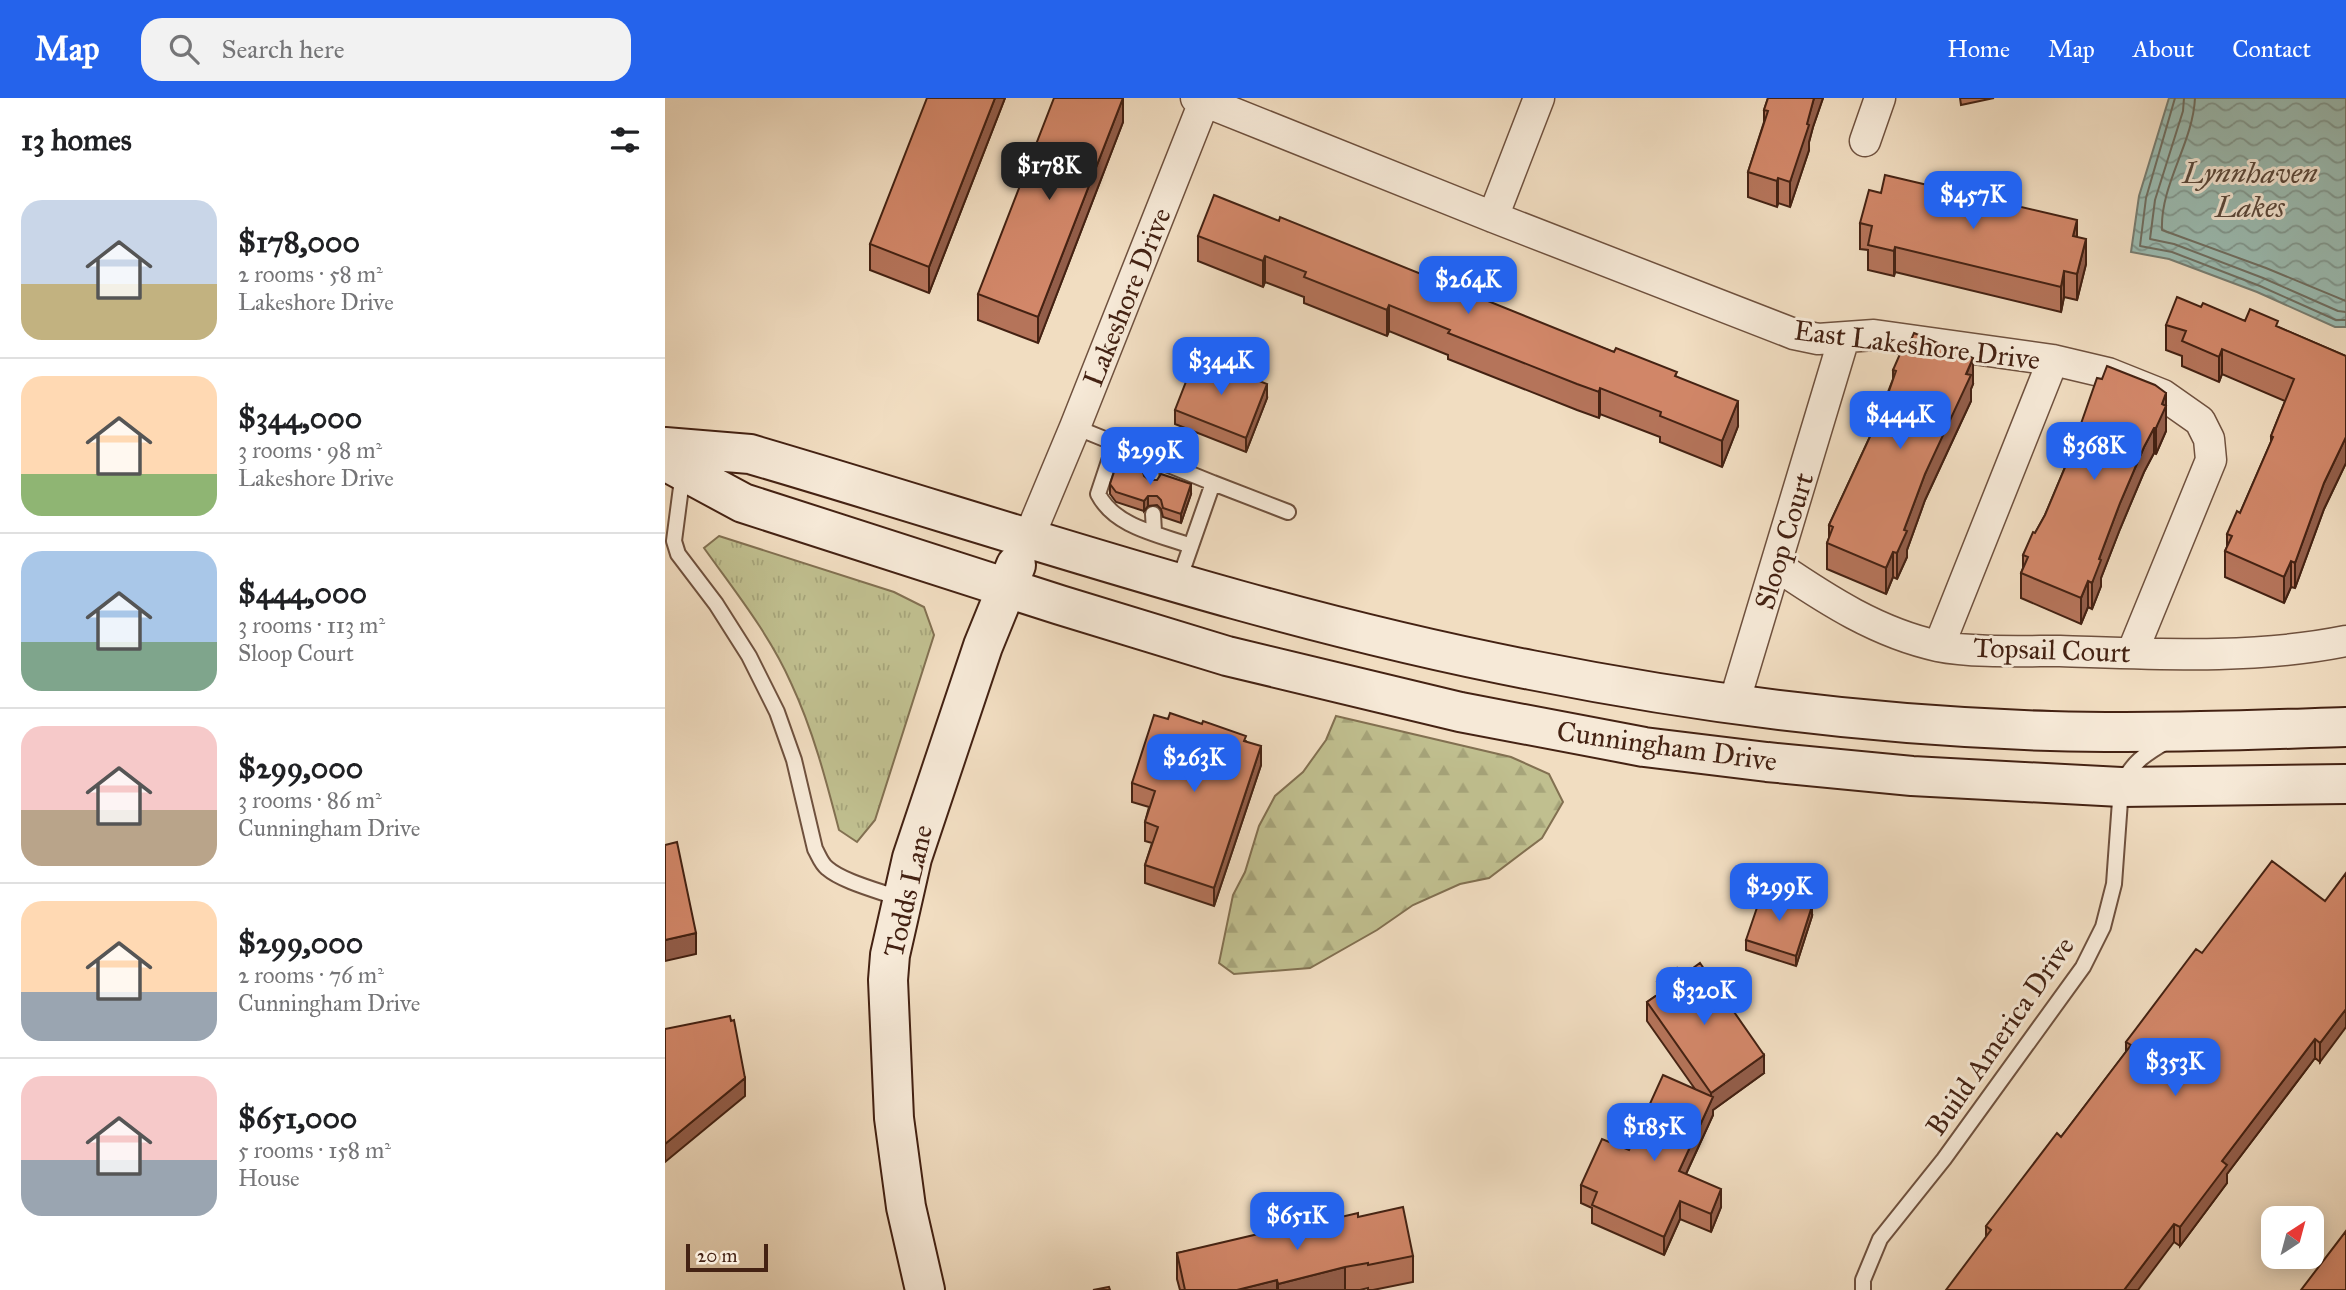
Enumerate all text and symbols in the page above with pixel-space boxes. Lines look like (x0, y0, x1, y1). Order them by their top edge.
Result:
search box (141, 18, 631, 81)
text: Map (35, 29, 99, 69)
icon: search (165, 30, 203, 68)
text: Search here (221, 33, 345, 65)
text: Home (1947, 34, 2010, 64)
text: Map (2048, 34, 2095, 64)
text: About (2133, 34, 2194, 64)
text: Contact (2232, 34, 2311, 64)
icon: filters (606, 121, 644, 159)
text: 13 homes (21, 122, 132, 158)
pin: $178K (1000, 142, 1098, 202)
text: $178K (1017, 151, 1081, 179)
water label: Lynnhaven Lakes (2180, 155, 2318, 225)
pin: $457K (1924, 172, 2022, 231)
text: $457K (1940, 180, 2006, 208)
street label: Lakeshore Drive (1075, 203, 1179, 391)
text: $178,000 (238, 224, 360, 260)
icon: home (77, 228, 161, 312)
pin: $264K (1419, 256, 1517, 316)
text: 2 rooms · 58 m² (238, 260, 383, 288)
text: $264K (1435, 265, 1501, 293)
text: Lakeshore Drive (238, 288, 394, 316)
street label: East Lakeshore Drive (1792, 313, 2042, 377)
pin: $344K (1172, 338, 1270, 397)
text: $344K (1189, 346, 1253, 374)
pin: $444K (1851, 392, 1949, 451)
text: $344,000 (238, 400, 362, 436)
text: $444K (1866, 400, 1934, 428)
icon: home (77, 404, 161, 488)
pin: $368K (2045, 422, 2143, 482)
pin: $299K (1101, 428, 1199, 487)
text: $368K (2062, 431, 2126, 459)
text: 3 rooms · 98 m² (238, 436, 382, 464)
text: $299K (1117, 436, 1183, 464)
text: Lakeshore Drive (238, 464, 394, 492)
street label: Sloop Court (1747, 468, 1821, 614)
text: $444,000 (238, 575, 367, 611)
icon: home (77, 579, 161, 663)
text: 3 rooms · 113 m² (238, 611, 385, 639)
street label: Topsail Court (1973, 630, 2131, 670)
text: Sloop Court (238, 639, 354, 667)
street label: Cunningham Drive (1555, 713, 1779, 779)
pin: $263K (1145, 734, 1243, 794)
text: $263K (1163, 743, 1225, 771)
text: $299,000 (238, 750, 363, 786)
icon: home (77, 754, 161, 838)
text: 3 rooms · 86 m² (238, 786, 382, 814)
text: Cunningham Drive (238, 814, 420, 842)
street label: Todds Lane (876, 821, 940, 961)
pin: $299K (1730, 864, 1828, 923)
text: $299K (1746, 872, 1812, 900)
text: $299,000 (238, 925, 363, 961)
icon: home (77, 929, 161, 1013)
street label: Build America Drive (1918, 930, 2082, 1142)
text: 2 rooms · 76 m² (238, 961, 384, 989)
pin: $320K (1655, 968, 1753, 1027)
text: $320K (1672, 976, 1736, 1004)
text: Cunningham Drive (238, 989, 420, 1017)
pin: $353K (2126, 1038, 2224, 1098)
text: $353K (2145, 1047, 2205, 1075)
text: $651,000 (238, 1100, 357, 1136)
icon: home (77, 1104, 161, 1188)
pin: $185K (1605, 1104, 1703, 1163)
text: $185K (1623, 1112, 1685, 1140)
text: 5 rooms · 158 m² (238, 1136, 391, 1164)
text: House (238, 1164, 300, 1192)
pin: $651K (1248, 1192, 1346, 1252)
text: $651K (1266, 1201, 1328, 1229)
north arrow (2261, 1206, 2324, 1269)
map controls (2261, 1206, 2324, 1269)
scale bar (686, 1241, 768, 1273)
text: 20 m (697, 1244, 738, 1267)

